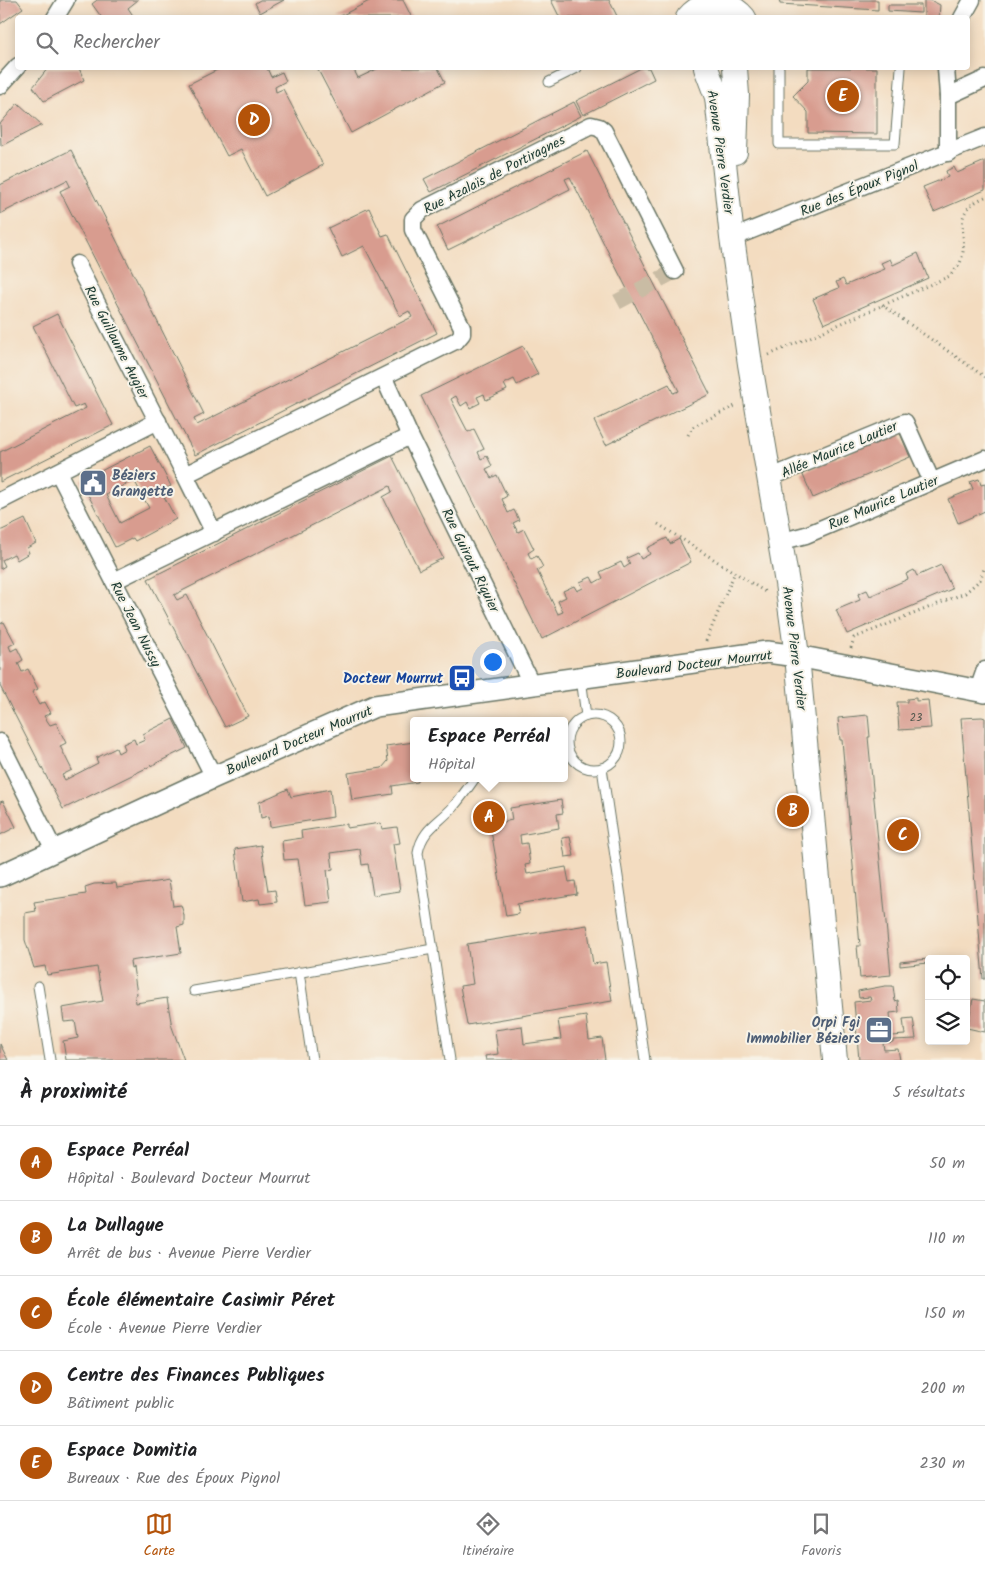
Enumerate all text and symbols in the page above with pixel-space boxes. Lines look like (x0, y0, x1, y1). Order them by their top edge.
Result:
search box (15, 15, 970, 70)
text: Rechercher (73, 28, 160, 58)
icon: search (33, 29, 61, 57)
pin: E (827, 77, 859, 115)
street label: Avenue Pierre Verdier (700, 89, 740, 217)
pin: D (238, 101, 270, 139)
street label: Rue Azalaïs de Portiragnes (420, 129, 569, 220)
street label: Rue des Époux Pignol (797, 155, 922, 223)
street label: Rue Guillaume Augier (78, 282, 155, 404)
street label: Allée Maurice Lautier (778, 415, 902, 484)
place label: Béziers Grangette (112, 465, 174, 503)
public building icon: Béziers Grangette (78, 468, 108, 498)
street label: Rue Maurice Lautier (825, 469, 943, 536)
street label: Rue Guiraut Riquier (435, 505, 505, 618)
street label: Rue Jean Nussy (104, 578, 166, 672)
street label: Avenue Pierre Verdier (775, 585, 813, 713)
street label: Boulevard Docteur Mourrut (615, 644, 774, 685)
your location (480, 649, 506, 675)
bus stop icon: Docteur Mourrut (447, 663, 477, 693)
place label: Docteur Mourrut (343, 668, 444, 690)
street label: Boulevard Docteur Mourrut (223, 700, 377, 782)
house number: 23 (910, 709, 922, 727)
popup (410, 717, 568, 782)
text: Espace Perréal (428, 722, 550, 752)
text: Hôpital (428, 752, 475, 777)
pin: B (777, 792, 809, 830)
pin: A (473, 798, 505, 836)
pin: C (887, 816, 919, 854)
map controls (925, 955, 970, 1045)
button: locate (925, 955, 970, 1000)
button: layers (925, 1000, 970, 1045)
place label: Orpi Fgi Immobilier Béziers (746, 1012, 860, 1050)
office icon: Orpi Fgi Immobilier Béziers (864, 1015, 894, 1045)
text: À proximité (20, 1076, 127, 1109)
text: 5 résultats (893, 1080, 965, 1105)
text: Espace Perréal (67, 1136, 189, 1166)
text: A (31, 1151, 41, 1176)
text: 50 m (929, 1151, 965, 1176)
text: Hôpital · Boulevard Docteur Mourrut (67, 1166, 310, 1191)
text: La Dullague (67, 1211, 164, 1241)
text: B (31, 1226, 41, 1251)
text: 110 m (928, 1226, 965, 1251)
text: Arrêt de bus · Avenue Pierre Verdier (67, 1241, 311, 1266)
text: École élémentaire Casimir Péret (67, 1286, 335, 1316)
text: C (31, 1301, 41, 1326)
text: 150 m (924, 1301, 965, 1326)
text: École · Avenue Pierre Verdier (67, 1316, 261, 1341)
text: Centre des Finances Publiques (67, 1361, 325, 1391)
text: D (31, 1376, 41, 1401)
text: 200 m (921, 1376, 965, 1401)
text: Bâtiment public (67, 1391, 174, 1416)
text: Espace Domitia (67, 1436, 197, 1466)
text: E (32, 1451, 40, 1476)
text: 230 m (919, 1451, 965, 1476)
text: Bureaux · Rue des Époux Pignol (67, 1466, 280, 1491)
tab: Carte (144, 1510, 175, 1562)
tab: Itinéraire (462, 1510, 514, 1562)
tab: Favoris (801, 1510, 841, 1562)

